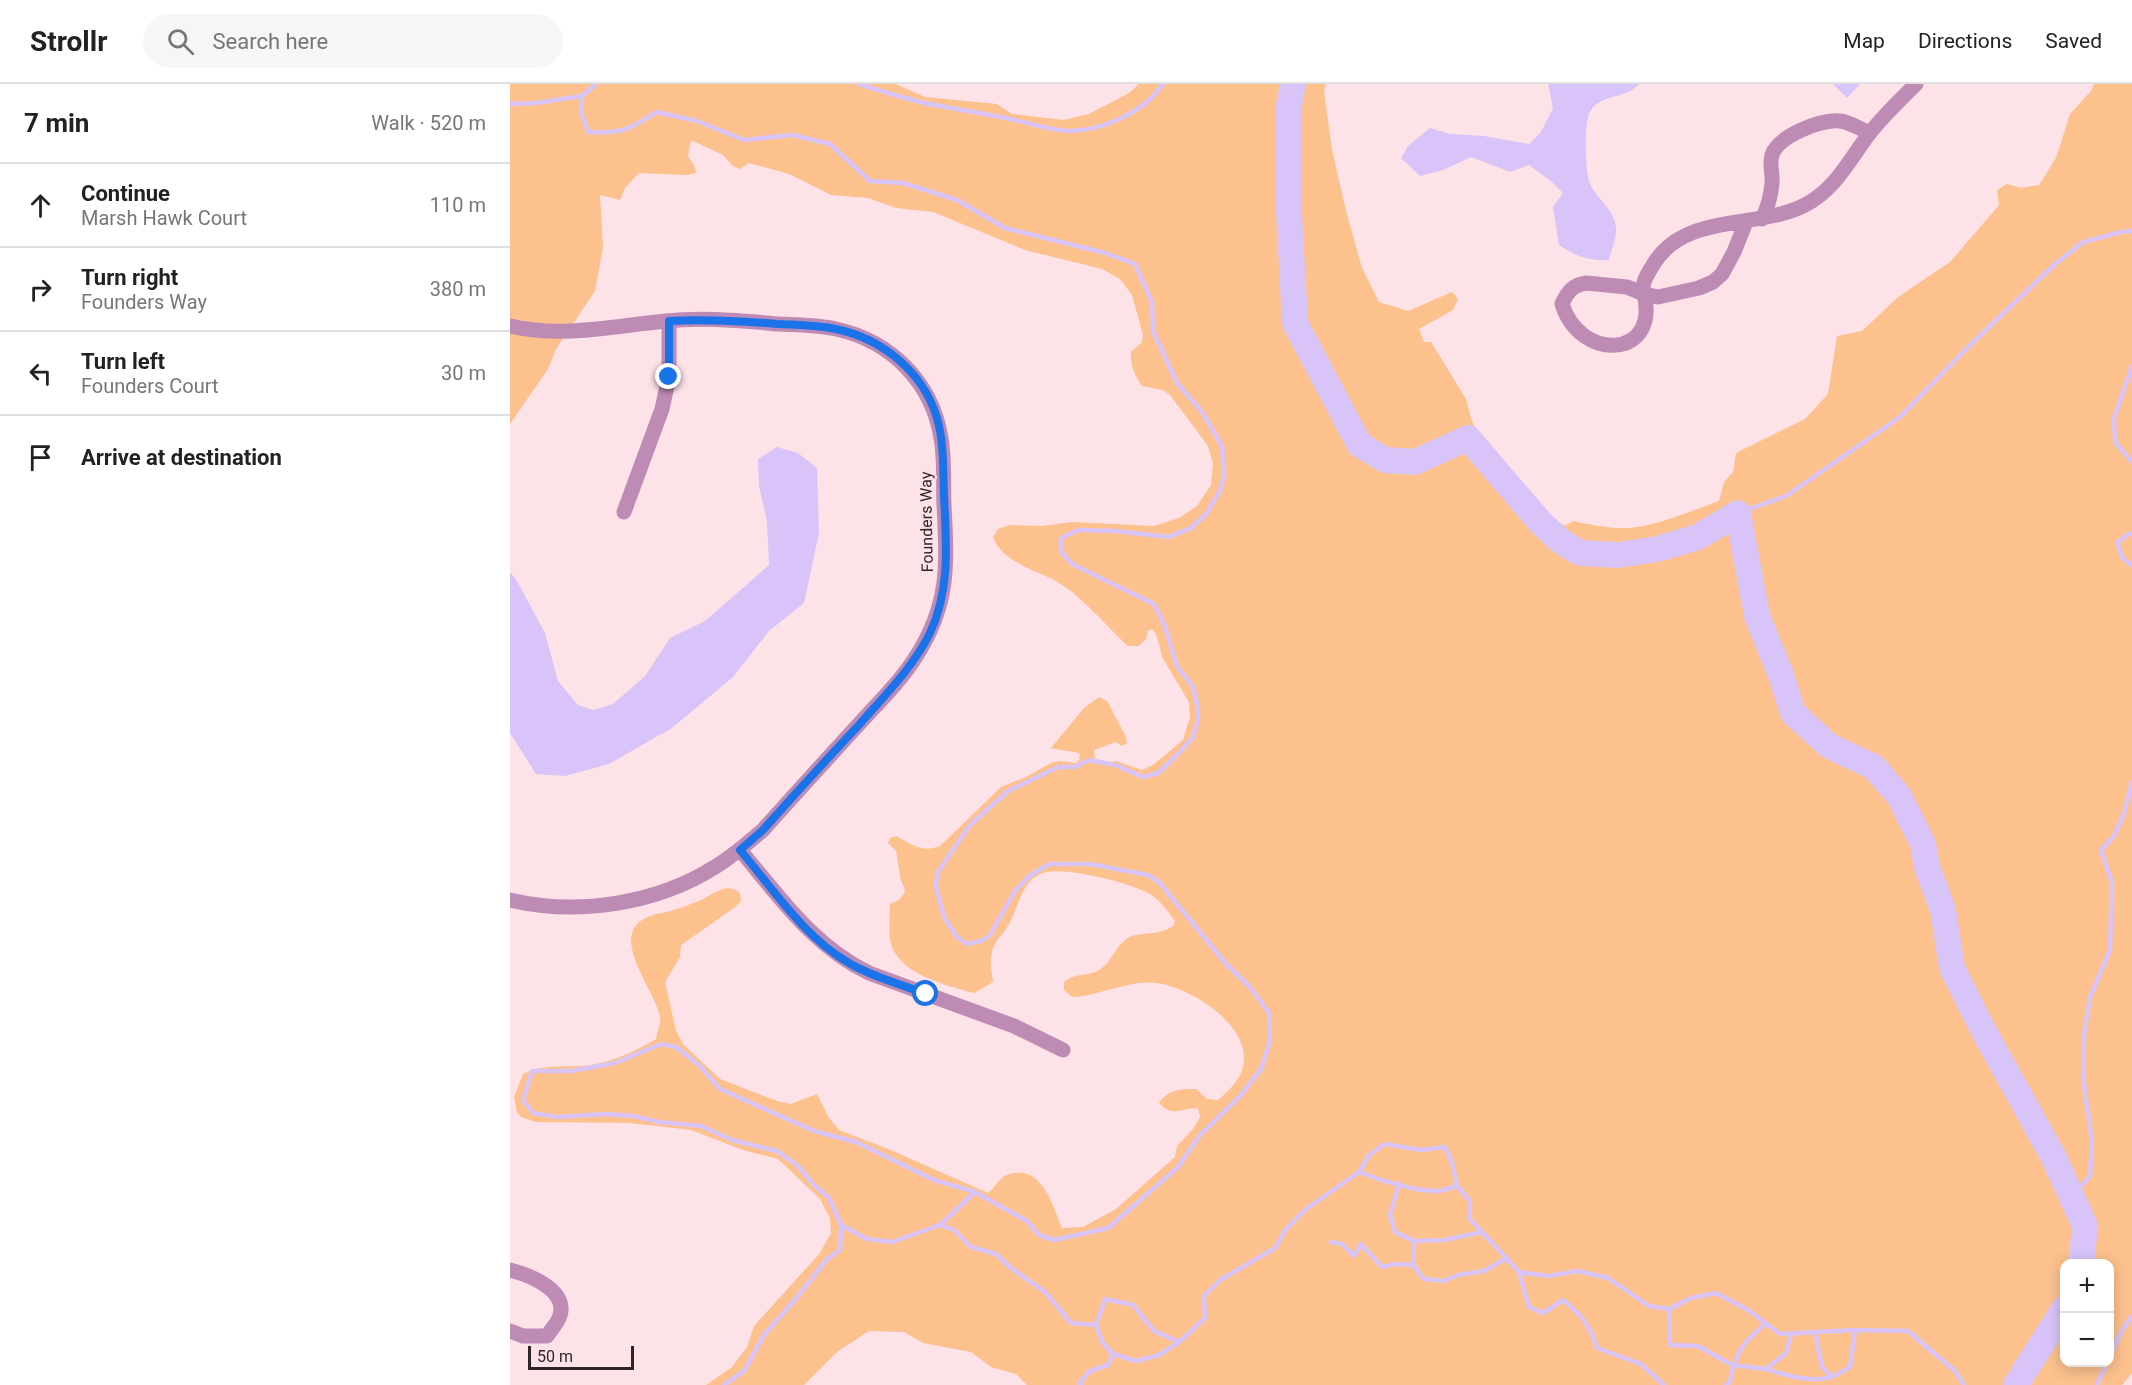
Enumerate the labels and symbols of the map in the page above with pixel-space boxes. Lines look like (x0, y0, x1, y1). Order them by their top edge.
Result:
route end (655, 363, 681, 389)
street label: Founders Way (916, 471, 937, 573)
route start (912, 980, 938, 1006)
scale bar (528, 1343, 634, 1370)

